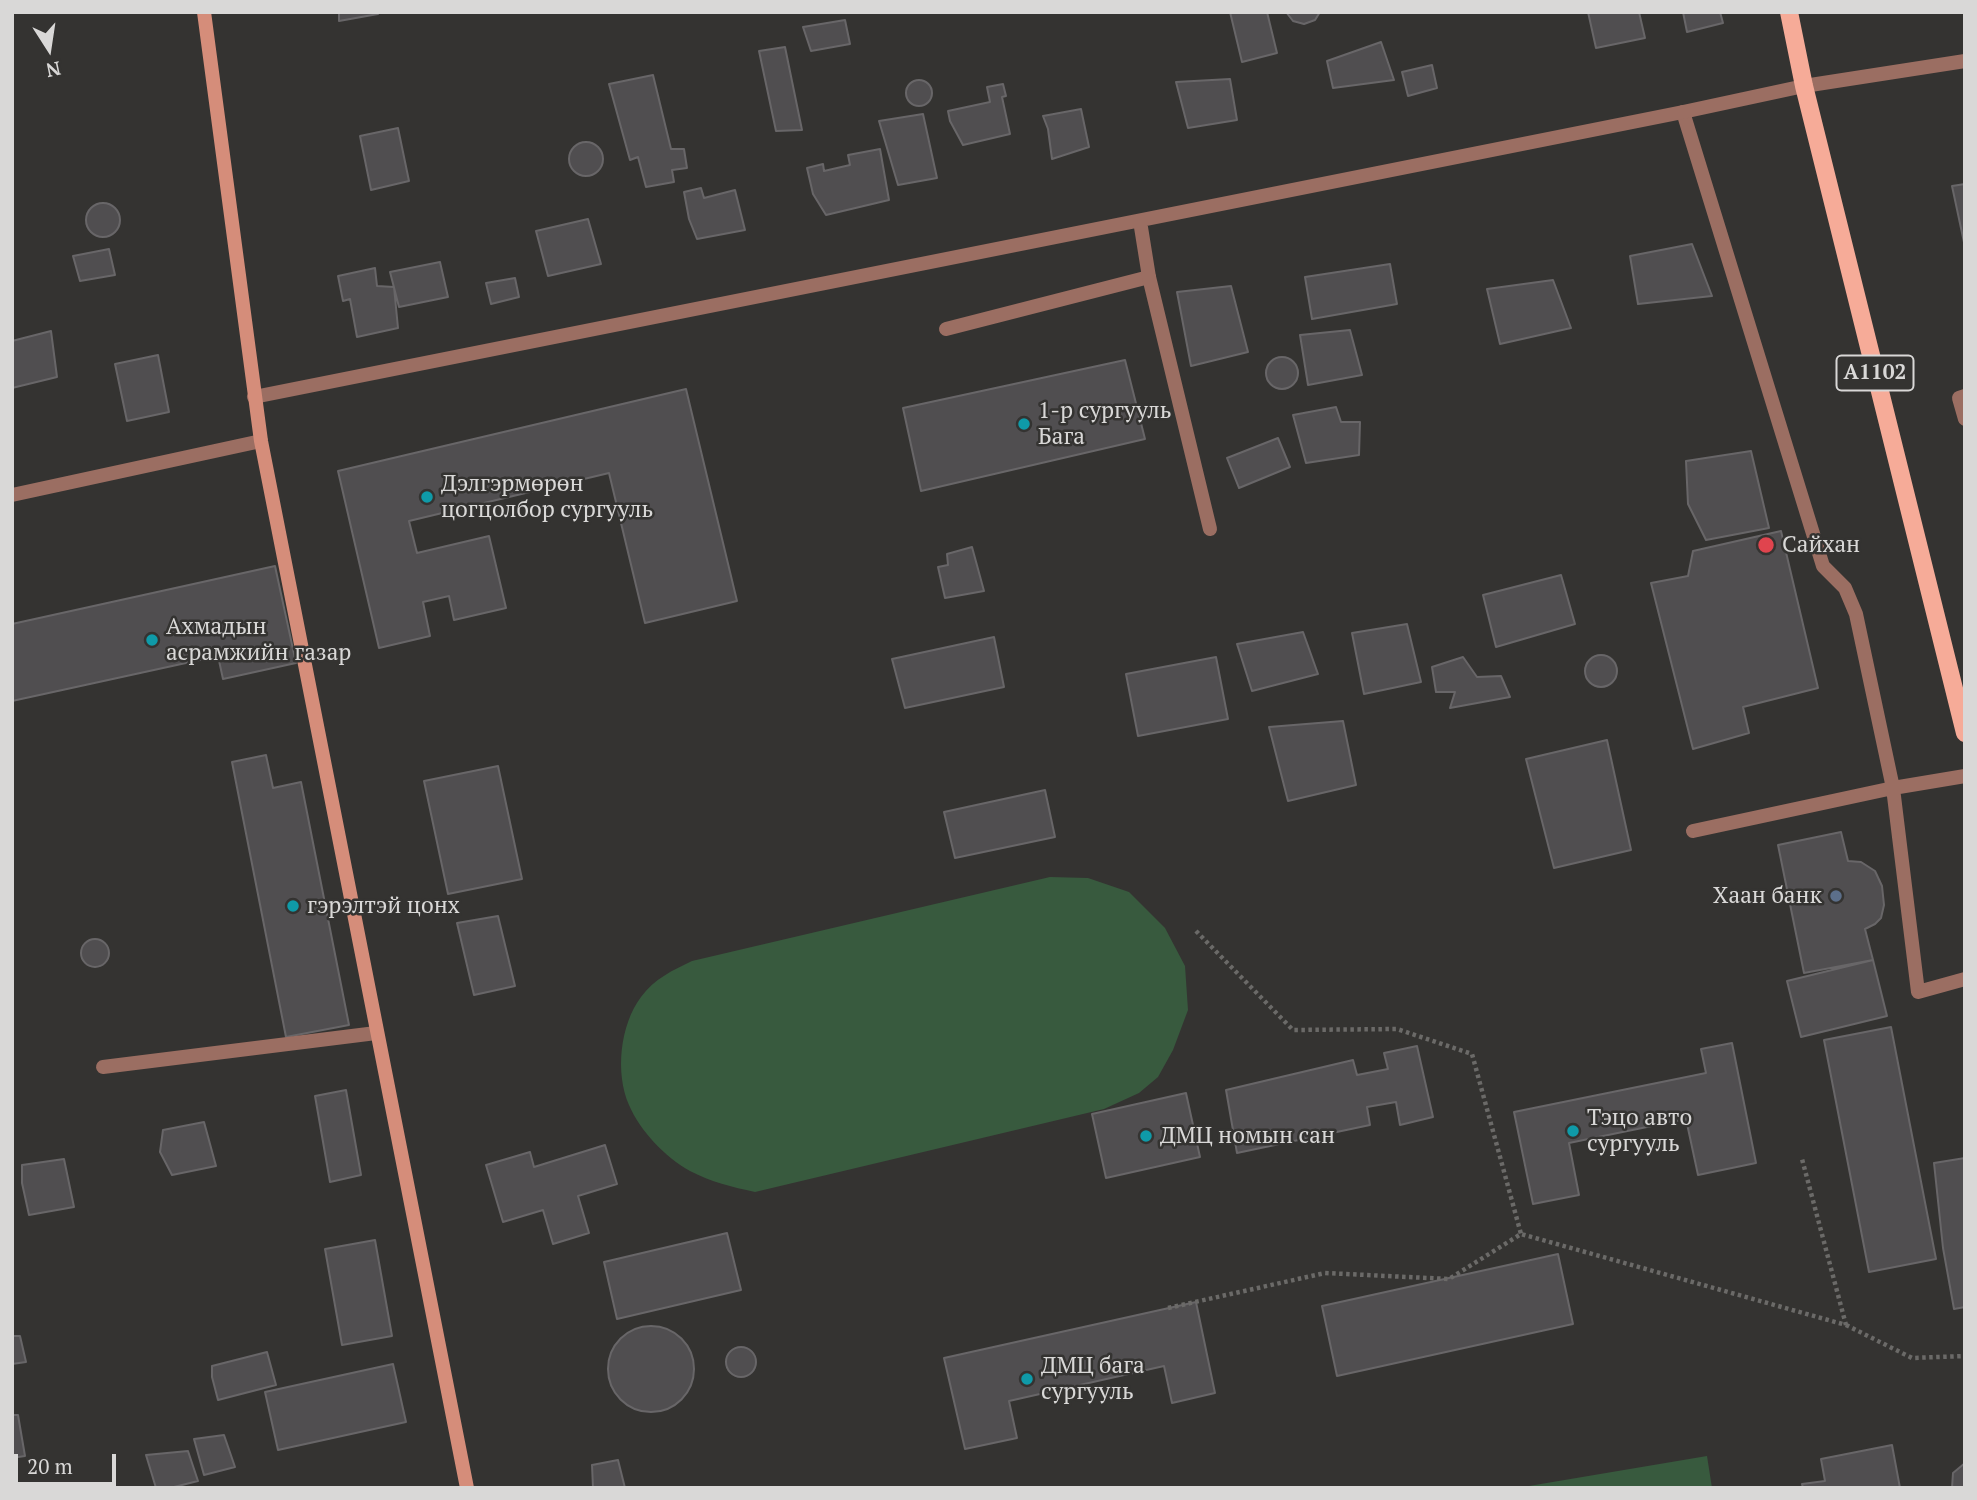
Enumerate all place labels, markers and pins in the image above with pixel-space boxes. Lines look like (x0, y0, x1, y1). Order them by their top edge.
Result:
place label: 1-р сургууль Бага (1038, 397, 1171, 451)
marker: 1-р сургууль Бага (1016, 416, 1032, 432)
place label: Дэлгэрмөрөн цогцолбор сургууль (441, 470, 653, 524)
marker: Дэлгэрмөрөн цогцолбор сургууль (419, 489, 435, 505)
place label: Сайхан (1782, 531, 1860, 559)
marker: Сайхан (1756, 535, 1776, 555)
place label: Ахмадын асрамжийн газар (166, 613, 351, 667)
marker: Ахмадын асрамжийн газар (144, 632, 160, 648)
place label: Хаан банк (1713, 882, 1822, 910)
marker: Хаан банк (1828, 888, 1844, 904)
place label: гэрэлтэй цонх (307, 892, 460, 920)
marker: гэрэлтэй цонх (285, 898, 301, 914)
place label: Тэцо авто сургууль (1587, 1104, 1692, 1158)
place label: ДМЦ номын сан (1160, 1122, 1335, 1150)
marker: Тэцо авто сургууль (1565, 1123, 1581, 1139)
marker: ДМЦ номын сан (1138, 1128, 1154, 1144)
place label: ДМЦ бага сургууль (1041, 1352, 1145, 1406)
marker: ДМЦ бага сургууль (1019, 1371, 1035, 1387)

